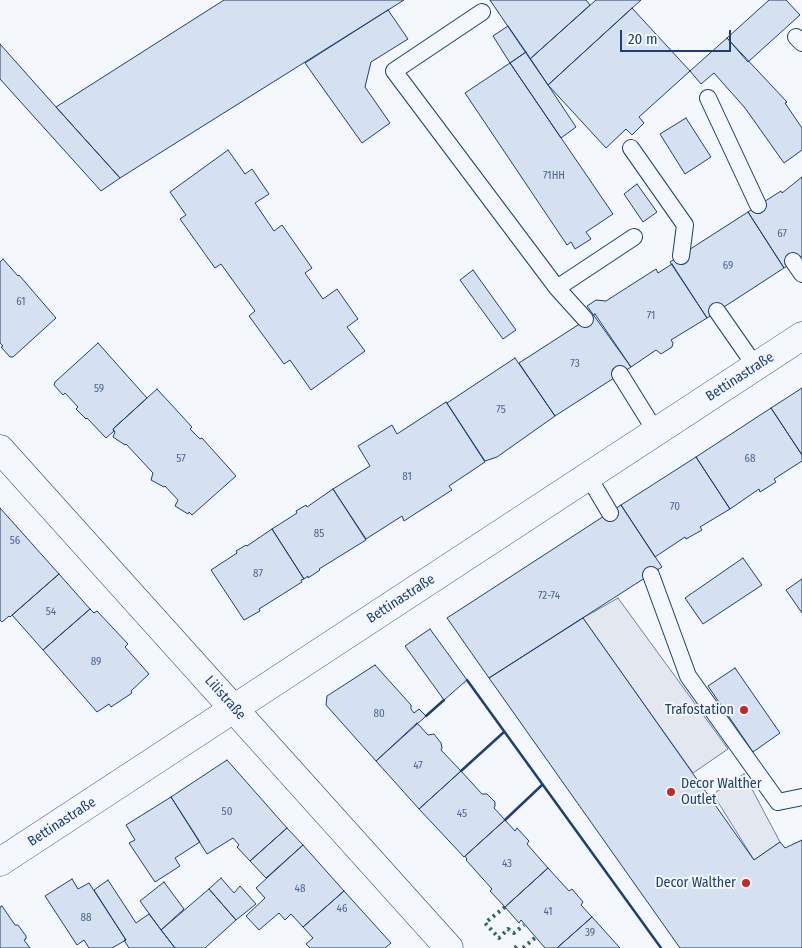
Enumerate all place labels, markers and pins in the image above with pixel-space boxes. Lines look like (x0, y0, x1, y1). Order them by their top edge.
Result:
place label: Trafostation (665, 702, 734, 718)
marker: Trafostation (738, 704, 750, 716)
place label: Decor Walther Outlet (681, 776, 762, 809)
marker: Decor Walther Outlet (665, 786, 677, 798)
place label: Decor Walther (655, 875, 736, 891)
marker: Decor Walther (740, 877, 752, 889)

